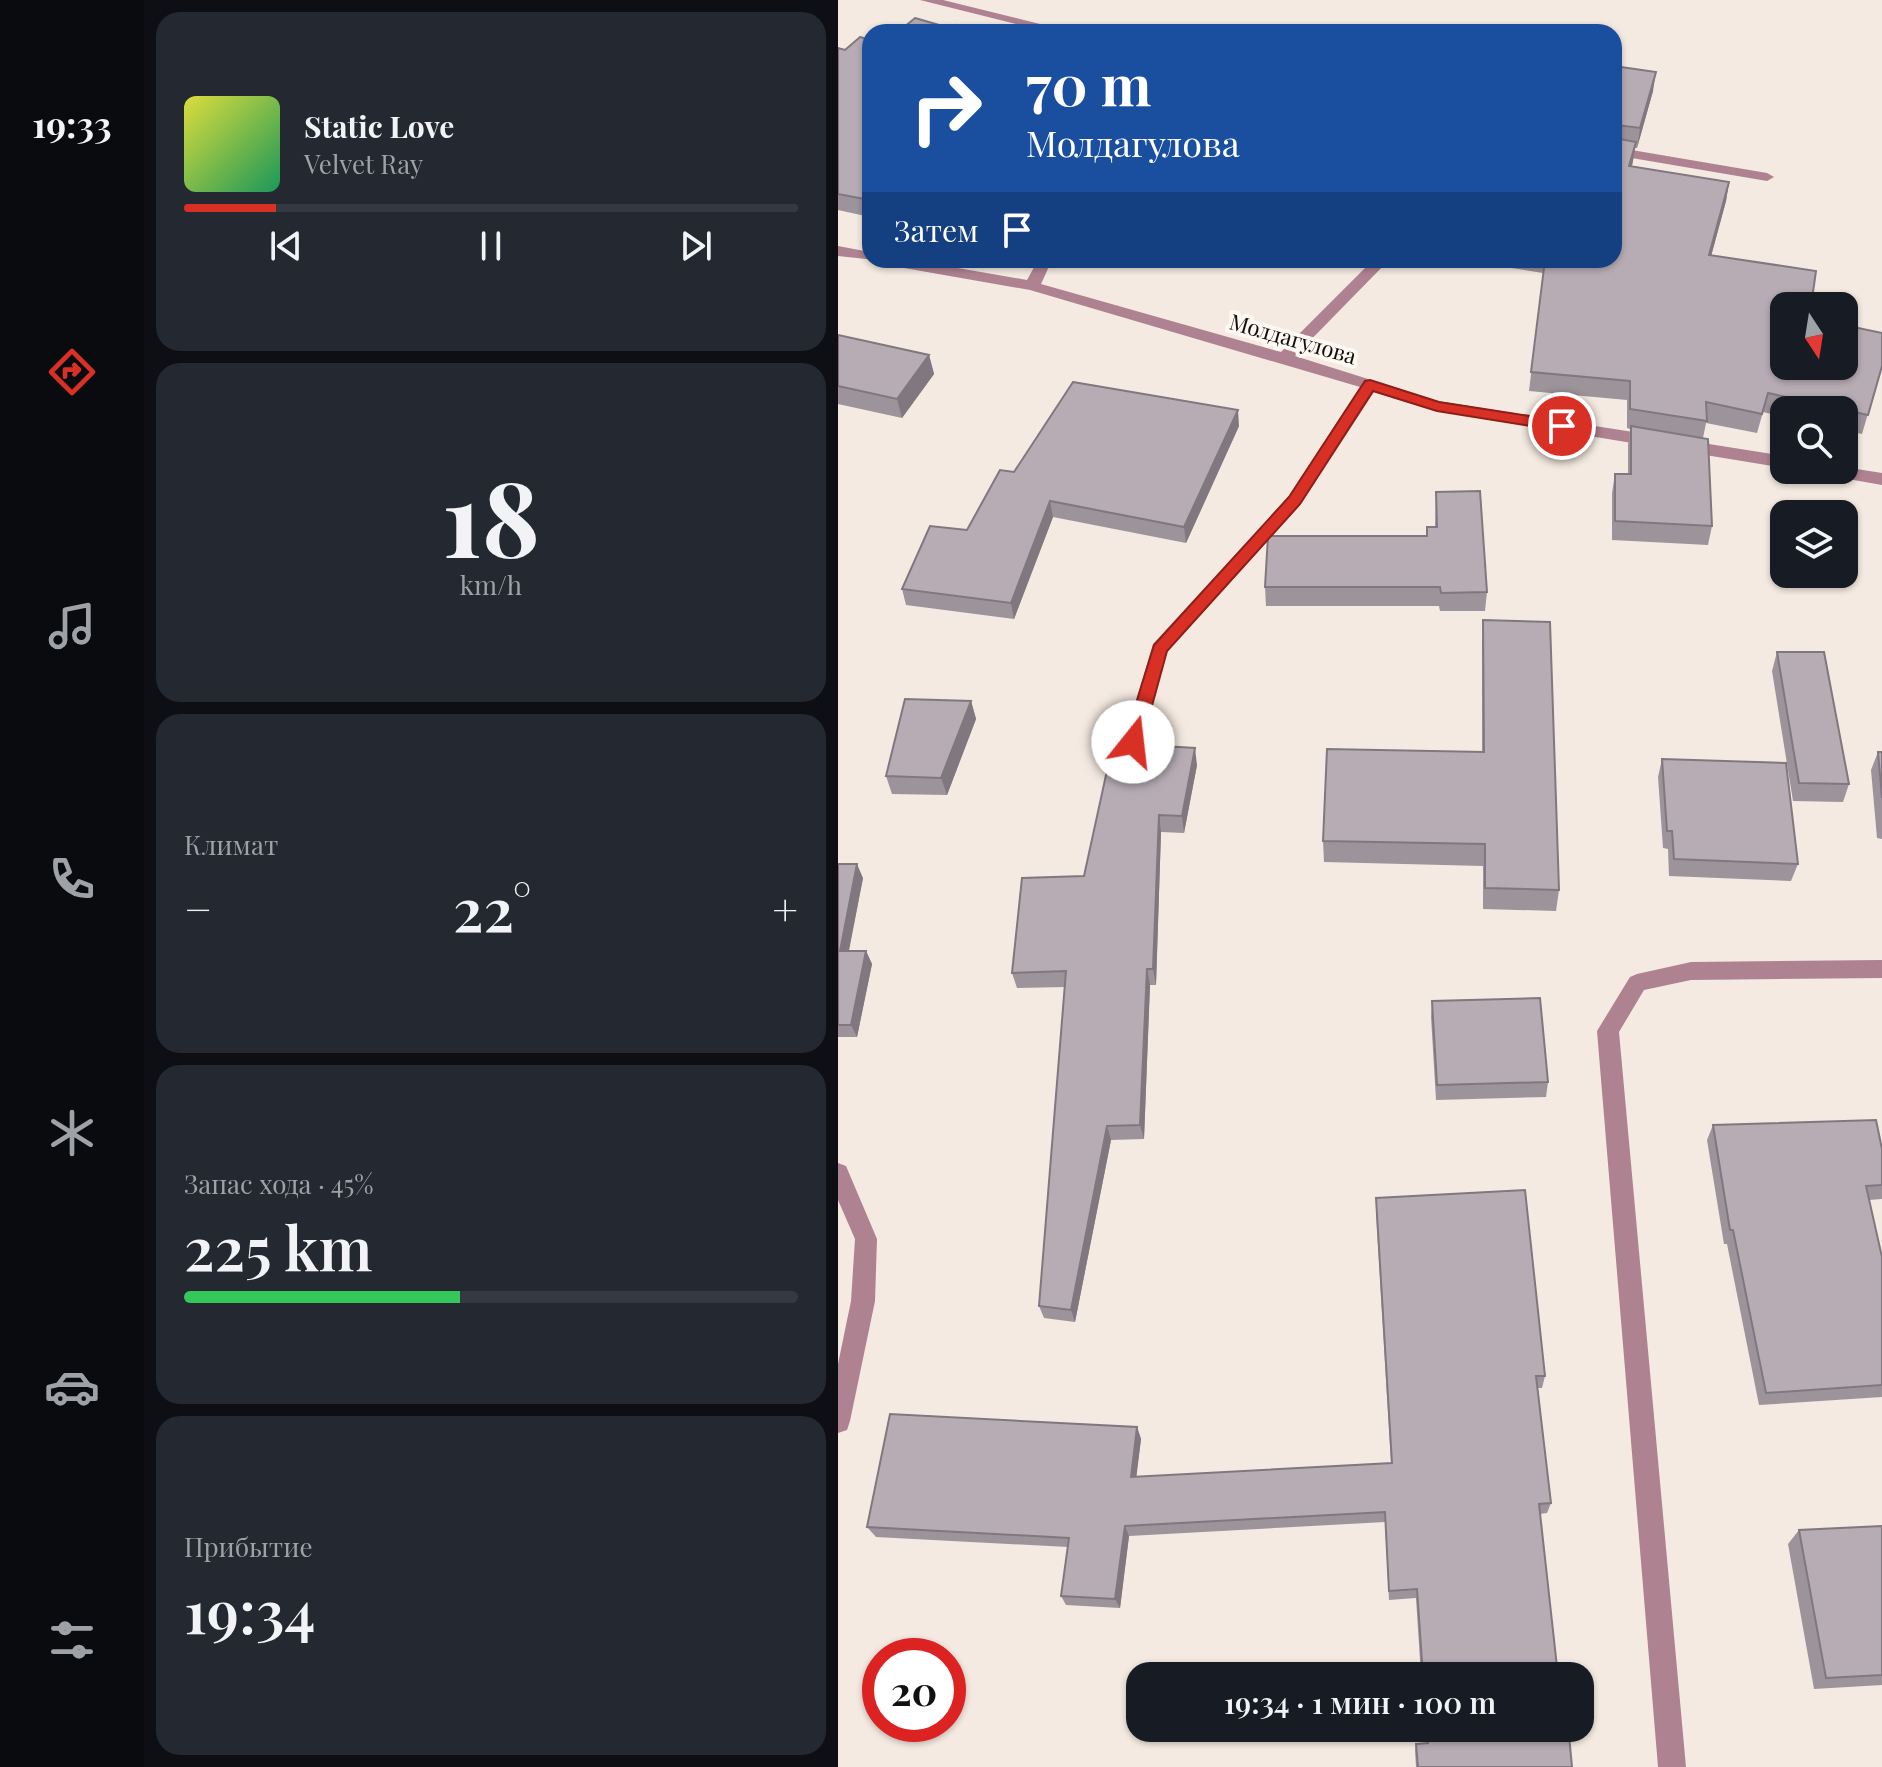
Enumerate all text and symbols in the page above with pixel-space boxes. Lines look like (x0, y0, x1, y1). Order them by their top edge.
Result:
text: 70 m (1026, 46, 1151, 121)
icon: right (894, 56, 998, 160)
text: 19:33 (32, 99, 112, 147)
text: Static Love (304, 106, 454, 146)
text: Молдагулова (1026, 118, 1240, 166)
text: Velvet Ray (304, 146, 423, 181)
icon: arrive (995, 208, 1039, 252)
text: Затем (894, 210, 979, 250)
icon: previous (264, 224, 308, 268)
icon: pause (469, 224, 513, 268)
icon: next (674, 224, 718, 268)
north arrow (1770, 292, 1858, 380)
map controls (1770, 292, 1858, 588)
street label: Молдагулова (1226, 306, 1360, 370)
icon: directions (44, 344, 100, 400)
pin (1528, 392, 1596, 460)
button: search (1770, 396, 1858, 484)
icon: arrive (1540, 404, 1584, 448)
text: 18 (442, 445, 540, 584)
button: layers (1770, 500, 1858, 588)
text: km/h (460, 567, 522, 602)
icon: music (44, 598, 100, 654)
position arrow (1091, 700, 1175, 784)
text: Климат (184, 827, 278, 862)
icon: phone (44, 851, 100, 907)
text: 22° (453, 867, 532, 947)
text: − (184, 878, 212, 937)
text: + (772, 878, 798, 937)
icon: climate (44, 1105, 100, 1161)
text: Запас хода · 45% (184, 1166, 374, 1201)
text: 225 km (184, 1206, 373, 1286)
icon: car (44, 1359, 100, 1415)
text: Прибытие (184, 1529, 313, 1564)
text: 19:34 (184, 1569, 315, 1649)
icon: filters (44, 1612, 100, 1668)
speed limit sign: 20 (862, 1638, 966, 1742)
text: 19:34 · 1 мин · 100 m (1224, 1682, 1496, 1722)

